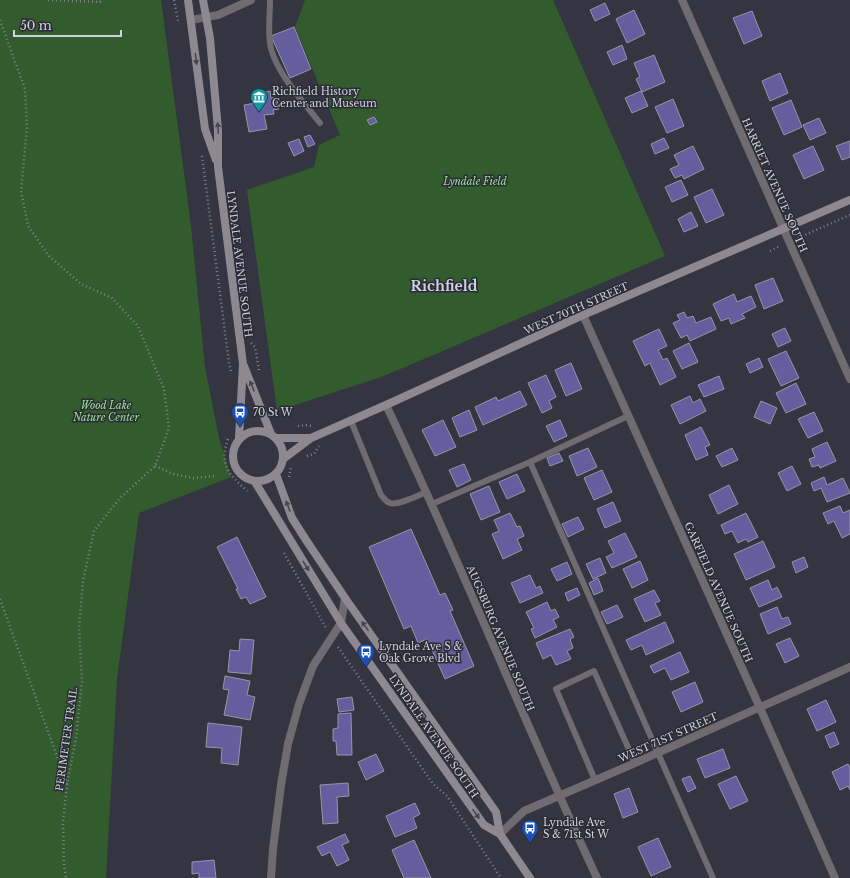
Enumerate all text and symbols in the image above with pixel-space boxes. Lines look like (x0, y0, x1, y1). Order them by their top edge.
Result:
scale bar (14, 12, 121, 38)
text: 50 m (20, 18, 52, 33)
one-way arrow (193, 53, 199, 65)
place label: Richfield History Center and Museum (272, 85, 377, 110)
museum icon: Richfield History Center and Museum (249, 87, 269, 112)
street label: HARRIET AVENUE SOUTH (739, 116, 810, 254)
one-way arrow (215, 121, 221, 134)
park label: Lyndale Field (442, 175, 507, 188)
street label: LYNDALE AVENUE SOUTH (224, 190, 255, 338)
district label: Richfield (411, 277, 478, 295)
street label: WEST 70TH STREET (521, 280, 631, 338)
one-way arrow (248, 380, 254, 392)
park label: Wood Lake Nature Center (72, 399, 139, 424)
bus stop icon: 70 St W (230, 402, 250, 427)
place label: 70 St W (253, 406, 293, 419)
one-way arrow (284, 500, 290, 512)
street label: GARFIELD AVENUE SOUTH (682, 520, 755, 664)
one-way arrow (303, 560, 310, 572)
street label: AUGSBURG AVENUE SOUTH (463, 562, 537, 713)
one-way arrow (361, 621, 369, 632)
place label: Lyndale Ave S & Oak Grove Blvd (379, 640, 462, 665)
bus stop icon: Lyndale Ave S & Oak Grove Blvd (356, 642, 376, 667)
street label: LYNDALE AVENUE SOUTH (386, 672, 481, 800)
street label: PERIMETER TRAIL (53, 686, 80, 792)
street label: WEST 71ST STREET (616, 710, 720, 766)
one-way arrow (472, 809, 480, 820)
place label: Lyndale Ave S & 71st St W (543, 816, 609, 841)
bus stop icon: Lyndale Ave S & 71st St W (520, 818, 540, 843)

